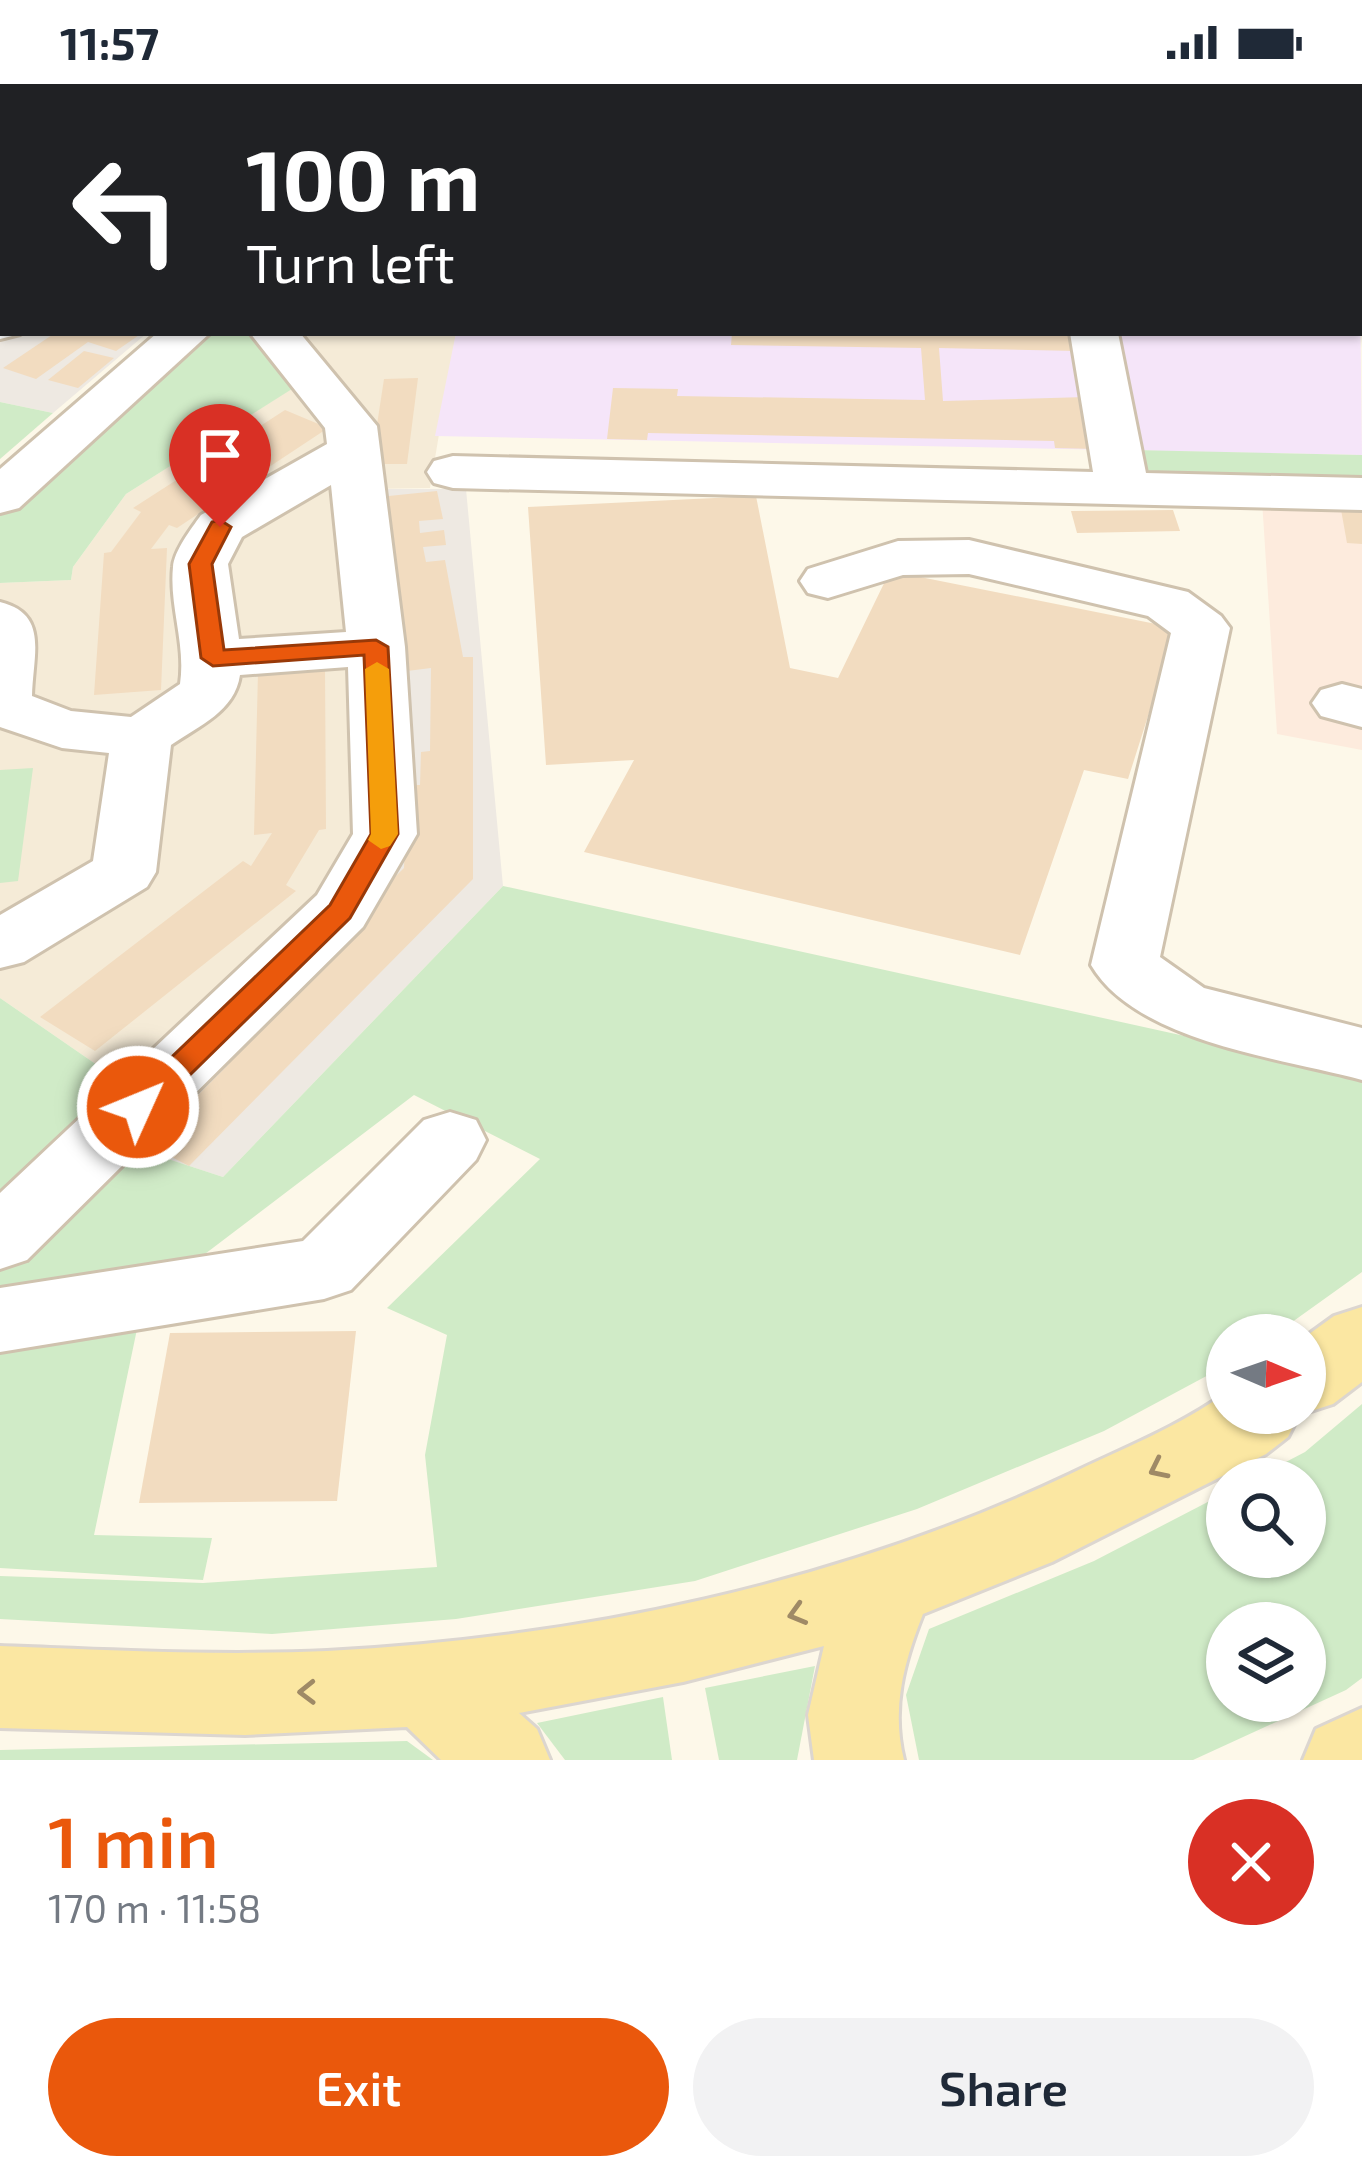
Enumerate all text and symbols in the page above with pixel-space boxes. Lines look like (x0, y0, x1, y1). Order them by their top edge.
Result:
text: 11:57 (60, 15, 159, 69)
text: 100 m (246, 127, 480, 228)
icon: left (48, 132, 204, 288)
text: Turn left (246, 229, 455, 294)
pin (169, 404, 271, 527)
icon: arrive (187, 422, 253, 488)
position arrow (75, 1044, 201, 1170)
north arrow (1206, 1314, 1326, 1434)
map controls (1206, 1314, 1326, 1722)
one-way arrow (1149, 1455, 1170, 1479)
button: search (1206, 1458, 1326, 1578)
one-way arrow (787, 1599, 808, 1624)
button: layers (1206, 1602, 1326, 1722)
one-way arrow (297, 1679, 316, 1705)
text: 1 min (48, 1796, 219, 1882)
button: close (1188, 1799, 1314, 1925)
text: 170 m · 11:58 (48, 1884, 261, 1931)
button: Exit (48, 2018, 669, 2156)
button: Share (693, 2018, 1314, 2156)

